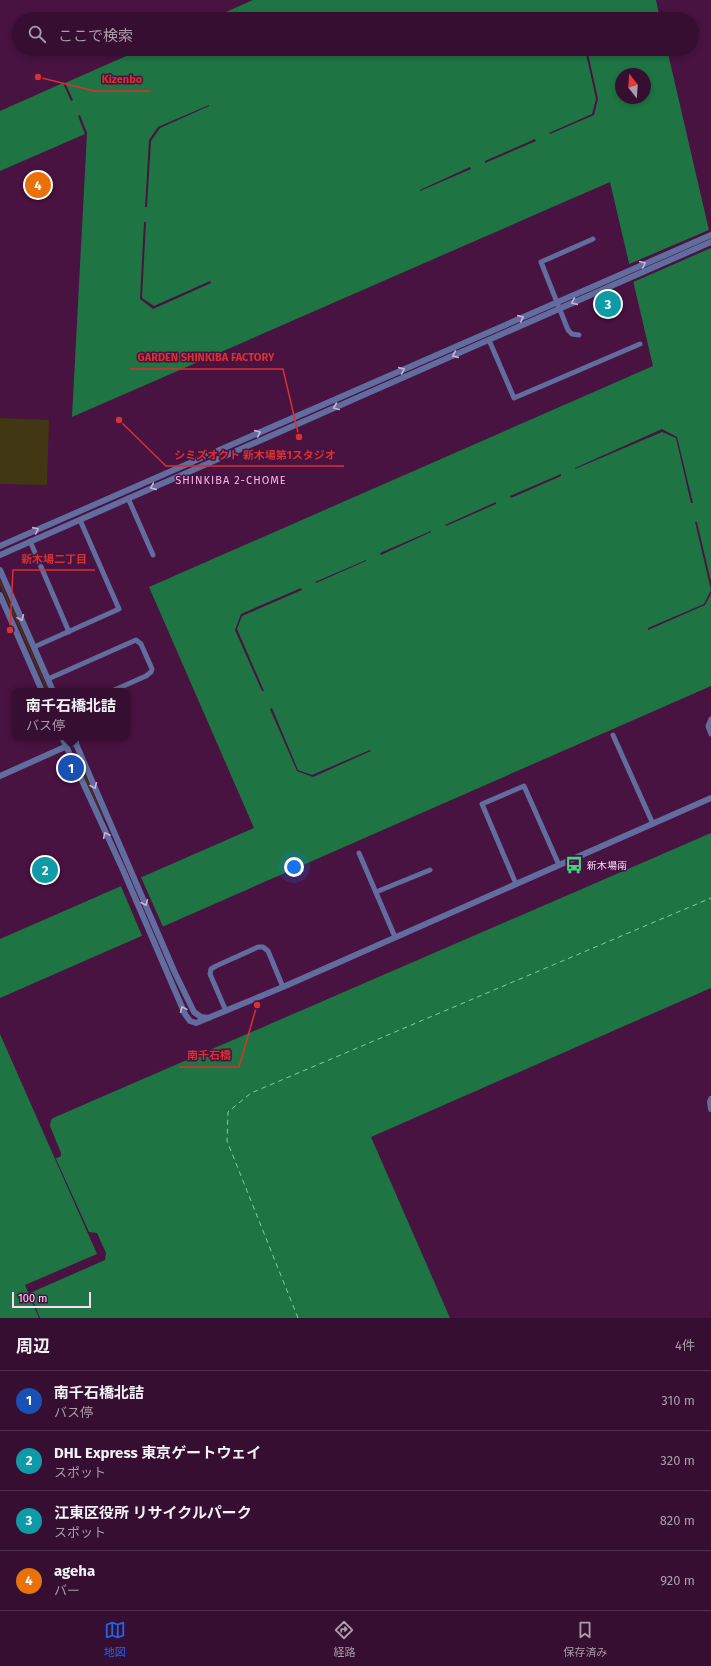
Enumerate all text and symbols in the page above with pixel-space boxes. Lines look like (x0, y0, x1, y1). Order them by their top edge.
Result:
search box (12, 12, 699, 56)
icon: search (26, 23, 48, 45)
text: ここで検索 (58, 27, 133, 45)
callout: Kizenbo (94, 68, 151, 91)
north arrow (615, 68, 651, 104)
text: Kizenbo (102, 73, 143, 86)
pin: 4 (25, 170, 51, 200)
one-way arrow (640, 261, 647, 269)
pin: 3 (595, 289, 621, 319)
one-way arrow (570, 298, 577, 306)
one-way arrow (518, 314, 525, 322)
callout: GARDEN SHINKIBA FACTORY (130, 346, 283, 369)
one-way arrow (452, 350, 459, 358)
text: GARDEN SHINKIBA FACTORY (138, 351, 275, 364)
one-way arrow (398, 367, 406, 375)
one-way arrow (332, 402, 340, 410)
one-way arrow (254, 430, 261, 438)
callout: シミズオクト 新木場第1スタジオ (166, 443, 344, 466)
text: シミズオクト 新木場第1スタジオ (174, 449, 336, 462)
district label: SHINKIBA 2-CHOME (175, 474, 287, 487)
one-way arrow (149, 483, 156, 491)
one-way arrow (31, 527, 39, 535)
callout: 新木場二丁目 (13, 547, 95, 570)
text: 新木場二丁目 (21, 553, 87, 566)
one-way arrow (16, 614, 24, 622)
popup (12, 688, 130, 740)
text: 南千石橋北詰 (26, 697, 116, 715)
text: バス停 (26, 718, 65, 733)
pin: 1 (58, 753, 84, 783)
one-way arrow (90, 782, 98, 789)
one-way arrow (103, 832, 111, 839)
pin: 2 (32, 855, 58, 885)
bus stop icon: 新木場南 (564, 855, 584, 875)
your location (284, 857, 304, 877)
place label: 新木場南 (587, 860, 627, 872)
one-way arrow (140, 899, 148, 906)
one-way arrow (180, 1006, 188, 1014)
callout: 南千石橋 (179, 1044, 239, 1067)
text: 南千石橋 (187, 1049, 231, 1062)
scale bar (12, 1290, 91, 1309)
text: 100 m (18, 1292, 47, 1305)
text: 周辺 (16, 1336, 50, 1357)
text: 4件 (675, 1338, 695, 1353)
text: 南千石橋北詰 (54, 1384, 144, 1402)
text: 1 (26, 1393, 32, 1408)
text: 310 m (661, 1393, 695, 1408)
text: バス停 (54, 1405, 93, 1420)
text: DHL Express 東京ゲートウェイ (54, 1444, 261, 1462)
text: 2 (26, 1453, 32, 1468)
text: 320 m (660, 1453, 695, 1468)
text: スポット (54, 1465, 106, 1480)
text: 江東区役所 リサイクルパーク (54, 1504, 252, 1522)
text: 3 (26, 1513, 32, 1528)
text: 820 m (660, 1513, 695, 1528)
text: スポット (54, 1525, 106, 1540)
text: ageha (54, 1562, 95, 1580)
text: 4 (25, 1573, 33, 1588)
text: 920 m (660, 1573, 695, 1588)
text: バー (54, 1583, 80, 1598)
tab: 地図 (104, 1619, 126, 1659)
tab: 経路 (333, 1619, 355, 1659)
tab: 保存済み (563, 1619, 607, 1659)

